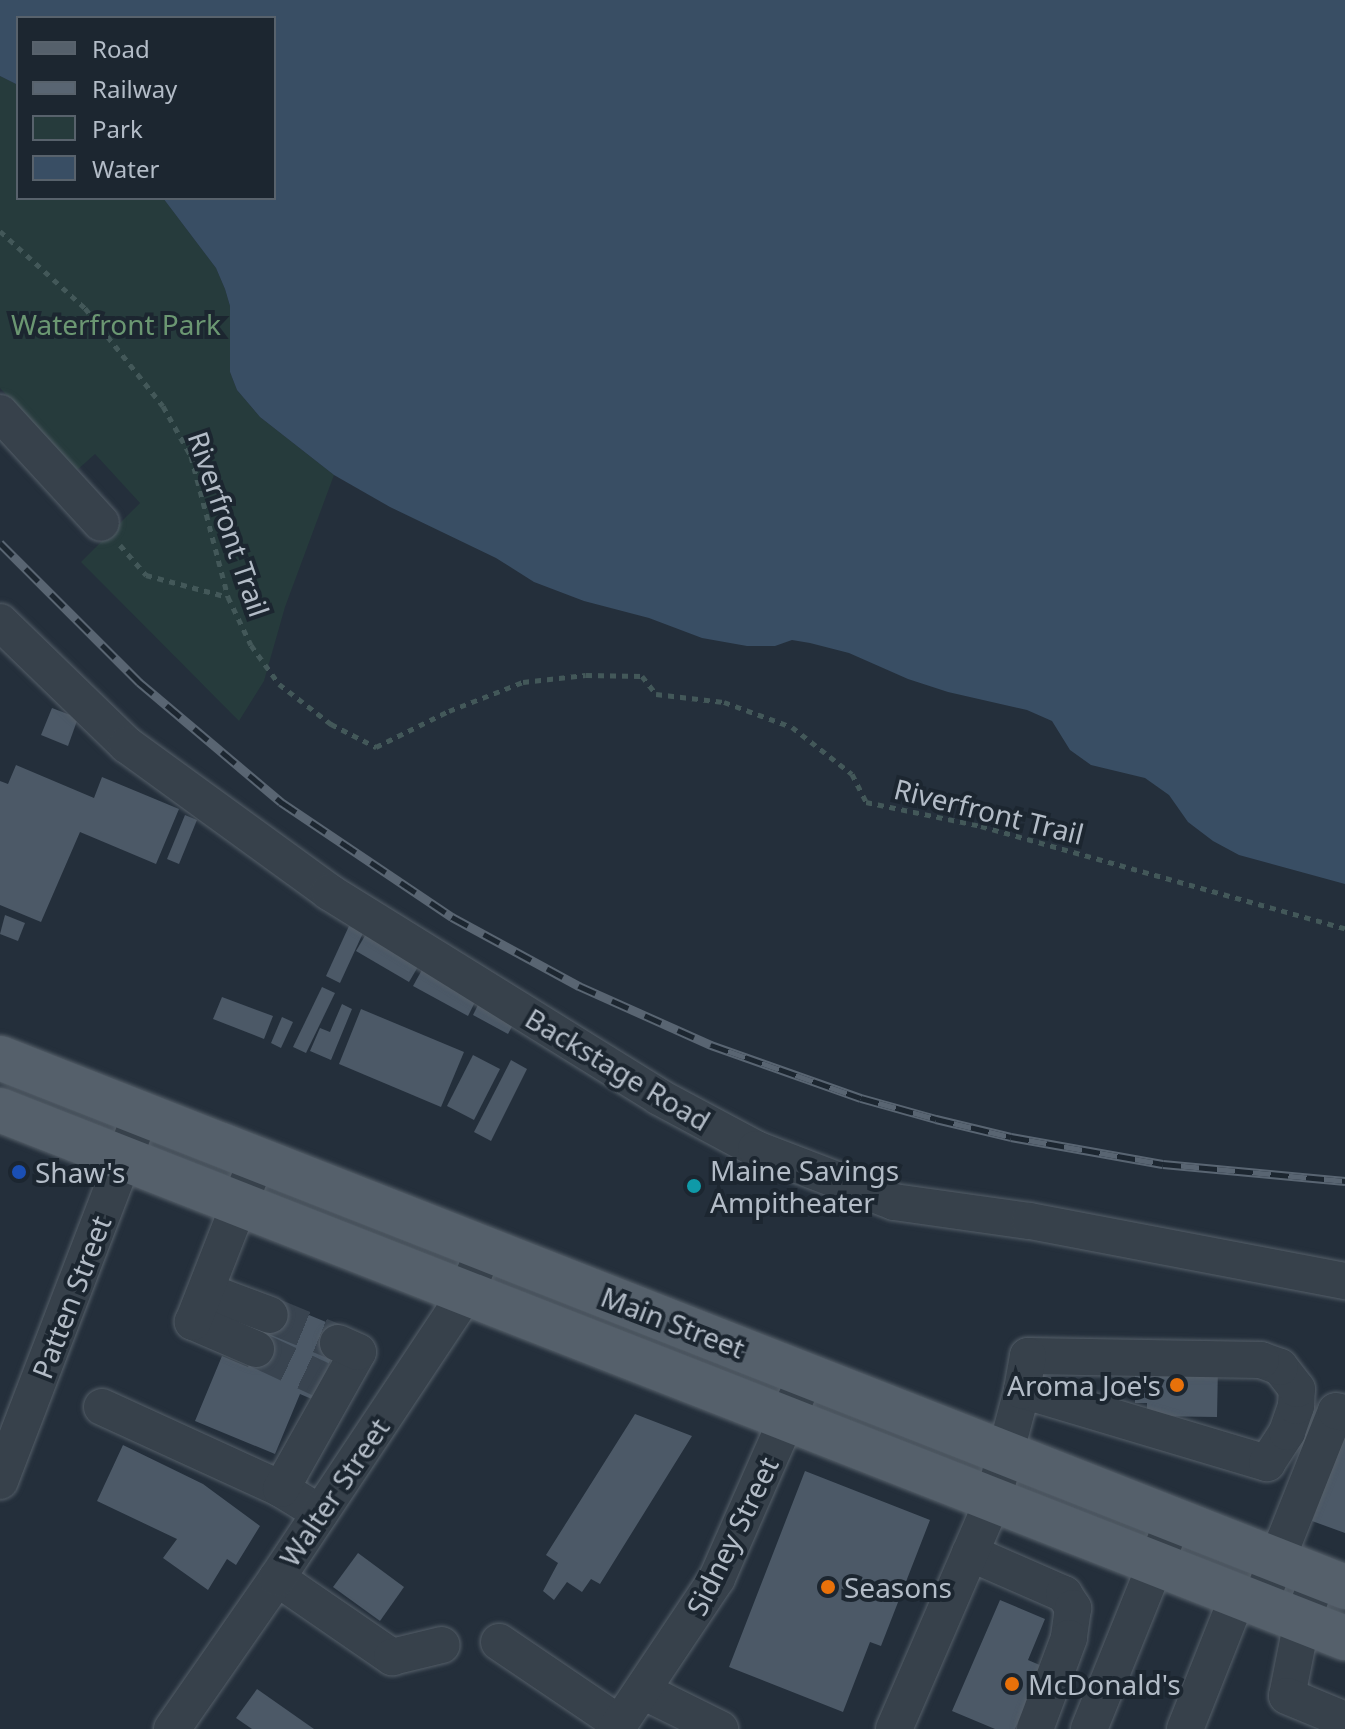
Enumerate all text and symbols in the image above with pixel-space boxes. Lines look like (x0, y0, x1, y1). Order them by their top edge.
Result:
legend (16, 16, 276, 200)
text: Road (92, 32, 150, 65)
text: Railway (92, 72, 177, 105)
text: Park (92, 112, 143, 145)
text: Water (92, 152, 159, 185)
park label: Waterfront Park (11, 307, 221, 341)
street label: Riverfront Trail (182, 427, 276, 621)
street label: Riverfront Trail (891, 771, 1087, 851)
street label: Backstage Road (520, 1001, 716, 1137)
place label: Maine Savings Ampitheater (710, 1153, 899, 1219)
place label: Shaw's (35, 1155, 125, 1189)
marker: Shaw's (10, 1163, 28, 1181)
marker: Maine Savings Ampitheater (685, 1177, 703, 1195)
street label: Patten Street (25, 1211, 117, 1383)
street label: Main Street (596, 1279, 750, 1365)
place label: Aroma Joe's (1007, 1368, 1161, 1402)
marker: Aroma Joe's (1168, 1376, 1186, 1394)
street label: Walter Street (272, 1412, 396, 1572)
street label: Sidney Street (679, 1451, 785, 1621)
place label: Seasons (844, 1570, 952, 1604)
marker: Seasons (819, 1578, 837, 1596)
place label: McDonald's (1028, 1667, 1181, 1701)
marker: McDonald's (1003, 1675, 1021, 1693)

